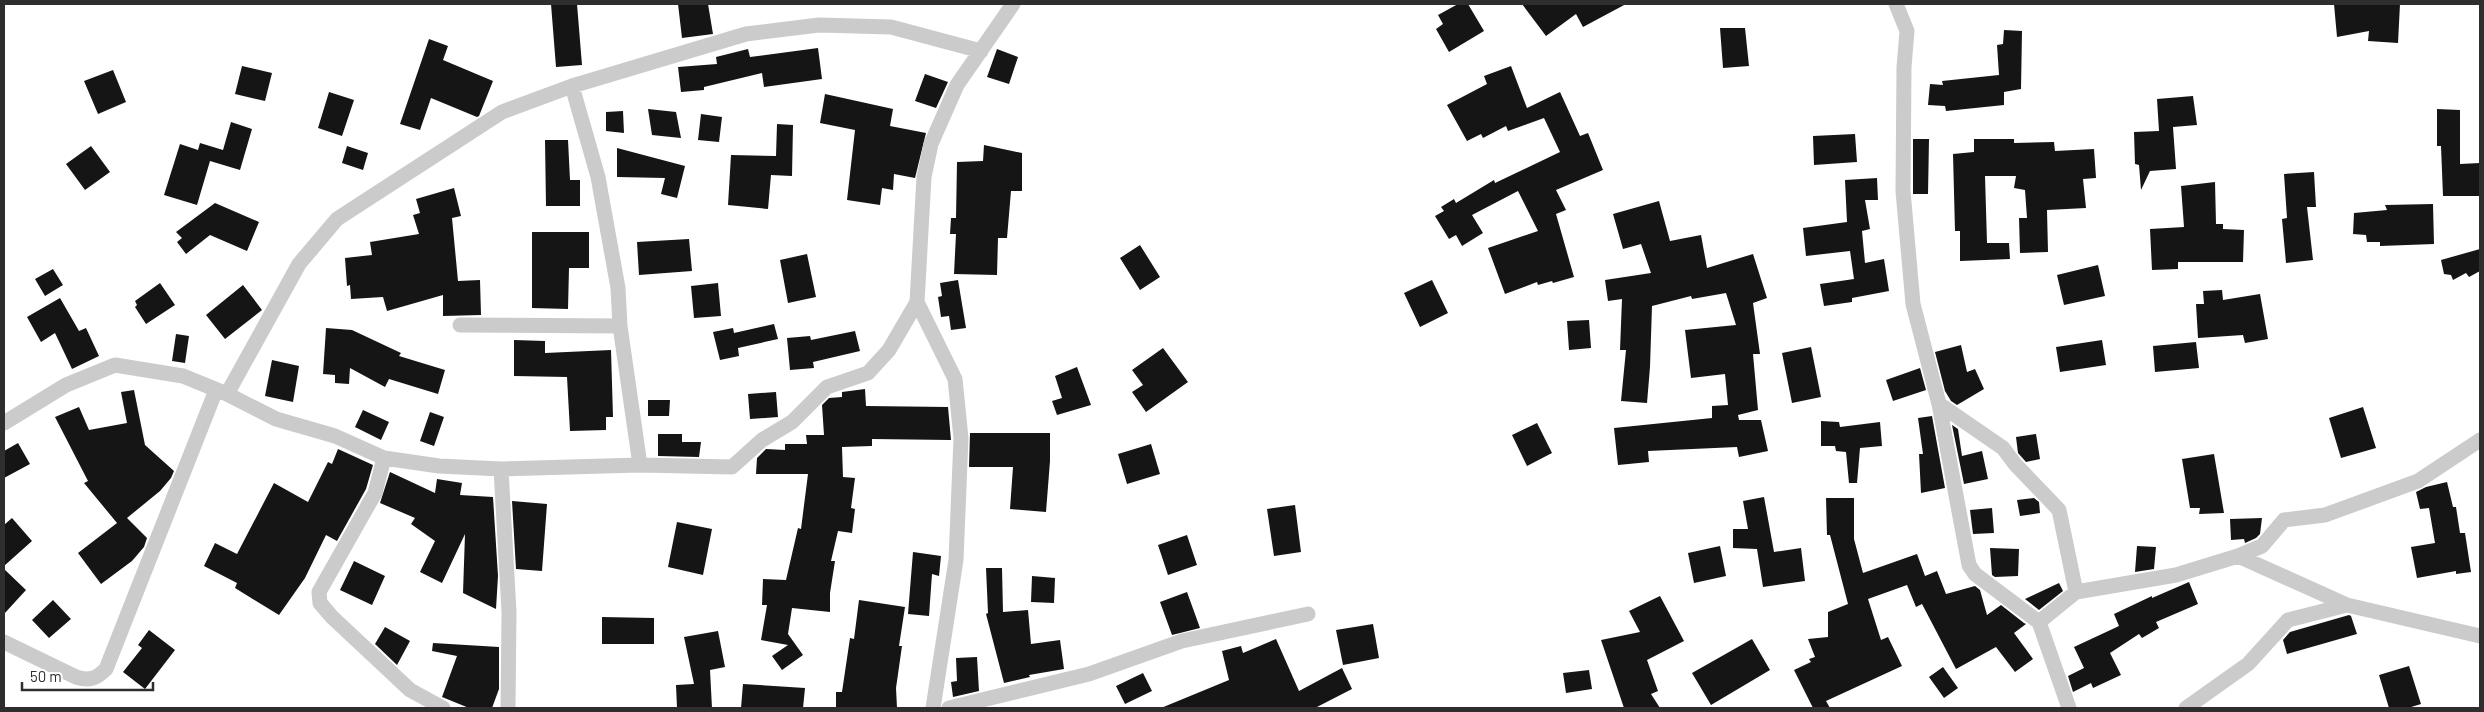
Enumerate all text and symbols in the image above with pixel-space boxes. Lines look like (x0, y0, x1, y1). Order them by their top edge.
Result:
scale bar (22, 660, 154, 692)
text: 50 m (30, 667, 62, 685)

